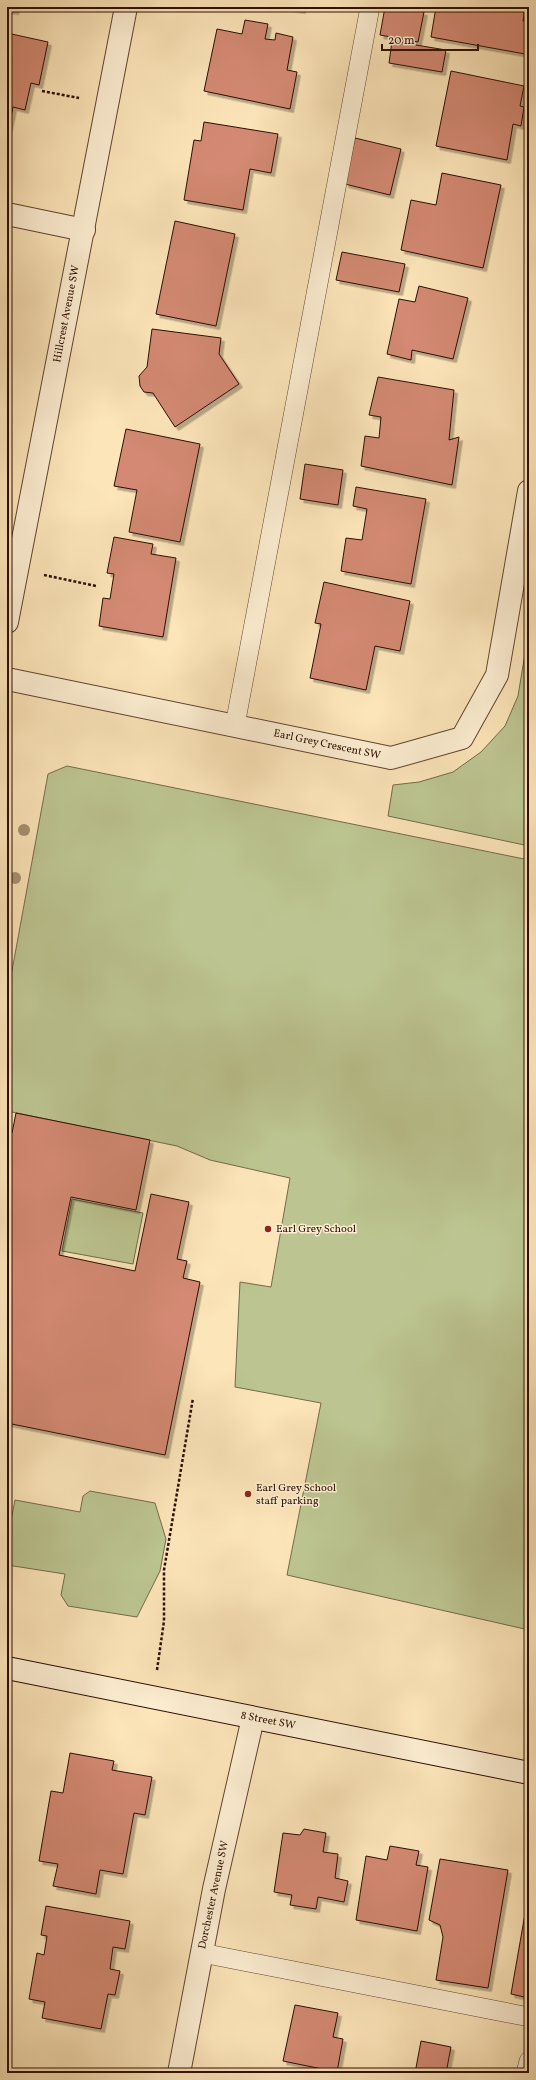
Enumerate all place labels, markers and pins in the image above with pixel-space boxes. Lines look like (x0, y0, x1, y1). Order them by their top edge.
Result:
place label: Earl Grey School (276, 1222, 356, 1237)
marker: Earl Grey School (263, 1224, 273, 1234)
place label: Earl Grey School staff parking (256, 1481, 336, 1509)
marker: Earl Grey School staff parking (243, 1489, 253, 1499)

